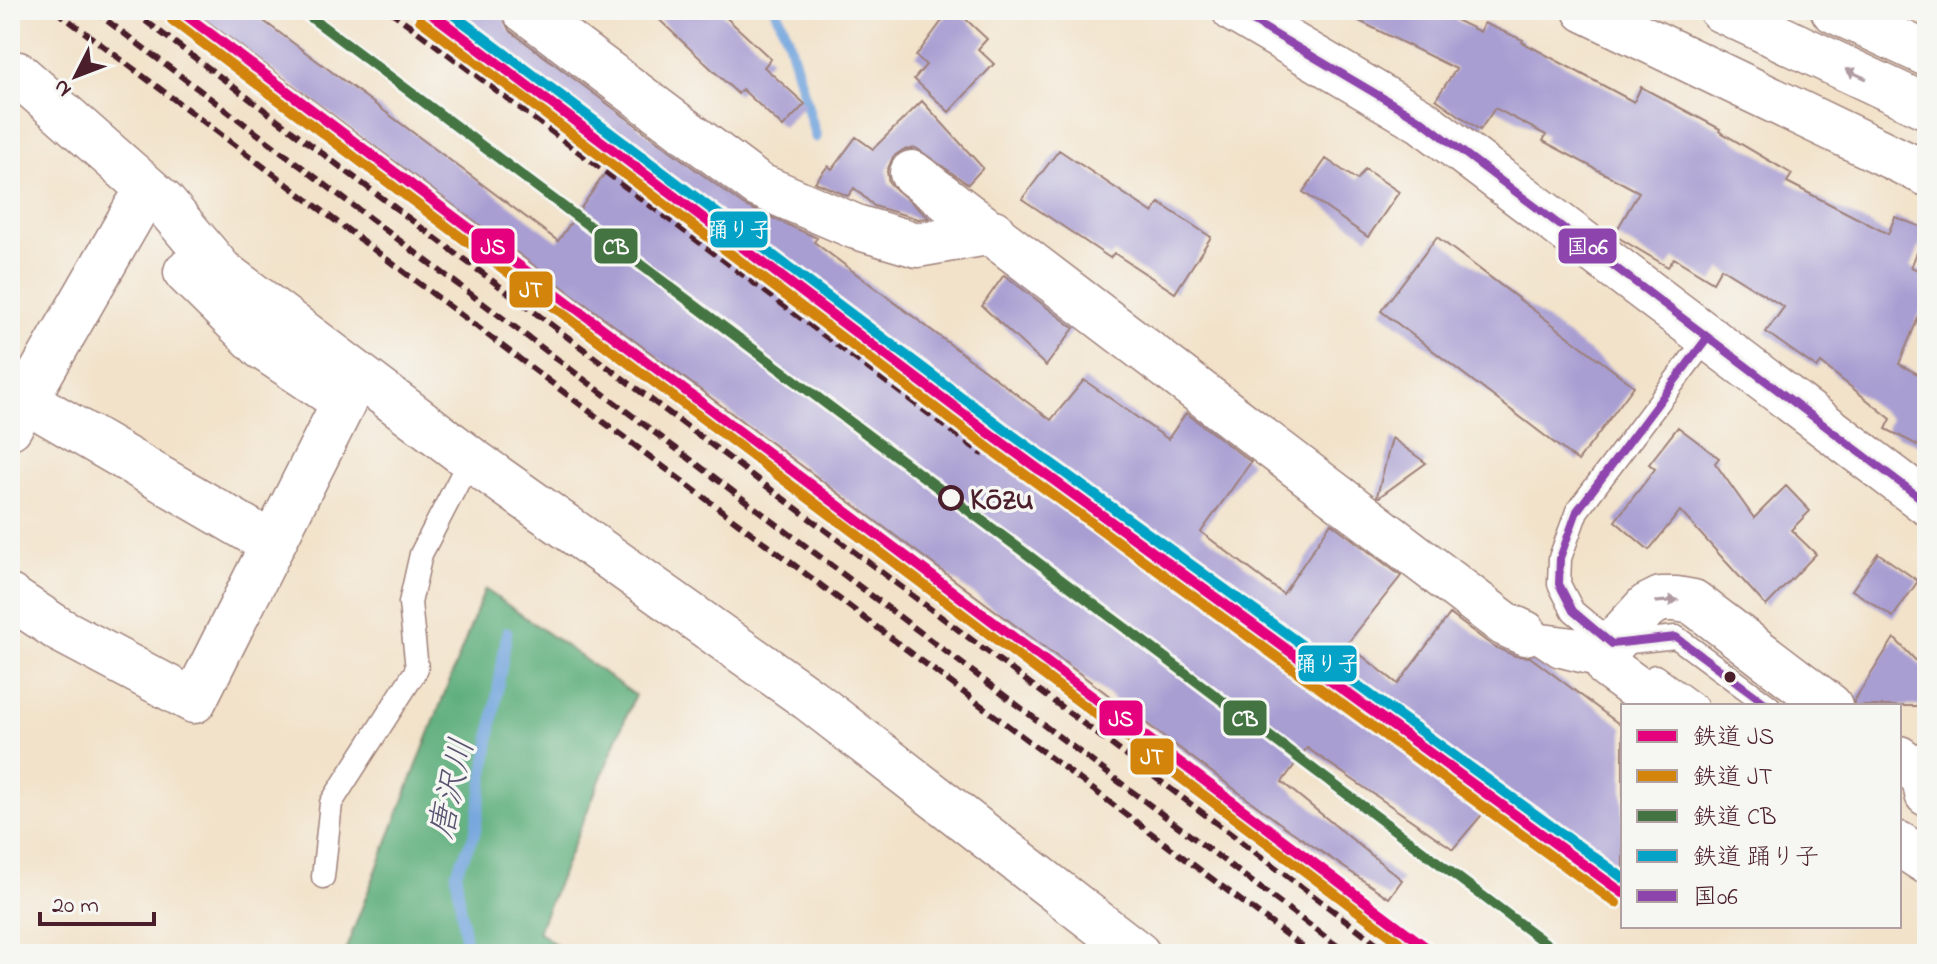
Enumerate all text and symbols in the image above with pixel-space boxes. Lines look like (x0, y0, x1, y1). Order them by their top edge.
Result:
north arrow (36, 36, 116, 116)
one-way arrow (1845, 67, 1868, 81)
text: N (47, 71, 80, 104)
line badge: 踊り子 (709, 210, 769, 249)
text: 踊り子 (706, 216, 772, 248)
line badge: JS (470, 227, 516, 265)
line badge: CB (593, 227, 639, 265)
line badge: 国06 (1557, 227, 1618, 265)
text: JS (481, 233, 505, 265)
text: CB (603, 233, 630, 265)
text: 国06 (1566, 233, 1608, 265)
line badge: JT (508, 270, 554, 309)
text: JT (519, 276, 543, 308)
place label: Kōzu (970, 478, 1034, 525)
marker: Kōzu (939, 486, 963, 510)
one-way arrow (1655, 594, 1680, 607)
line badge: 踊り子 (1297, 644, 1358, 683)
text: 踊り子 (1294, 650, 1360, 682)
unlabelled marker (1722, 669, 1738, 685)
line badge: JS (1098, 699, 1144, 737)
line badge: CB (1222, 699, 1268, 737)
legend (1621, 704, 1901, 928)
text: JS (1109, 705, 1133, 737)
text: CB (1232, 705, 1259, 737)
text: 鉄道 JS (1693, 721, 1774, 756)
water label: 唐沢川 (418, 734, 490, 844)
line badge: JT (1129, 737, 1175, 776)
text: JT (1140, 743, 1164, 775)
text: 鉄道 JT (1693, 761, 1773, 796)
text: 鉄道 CB (1693, 801, 1776, 836)
text: 鉄道 踊り子 (1693, 841, 1819, 876)
scale bar (40, 876, 154, 926)
text: 国06 (1693, 881, 1738, 916)
text: 20 m (52, 889, 99, 924)

